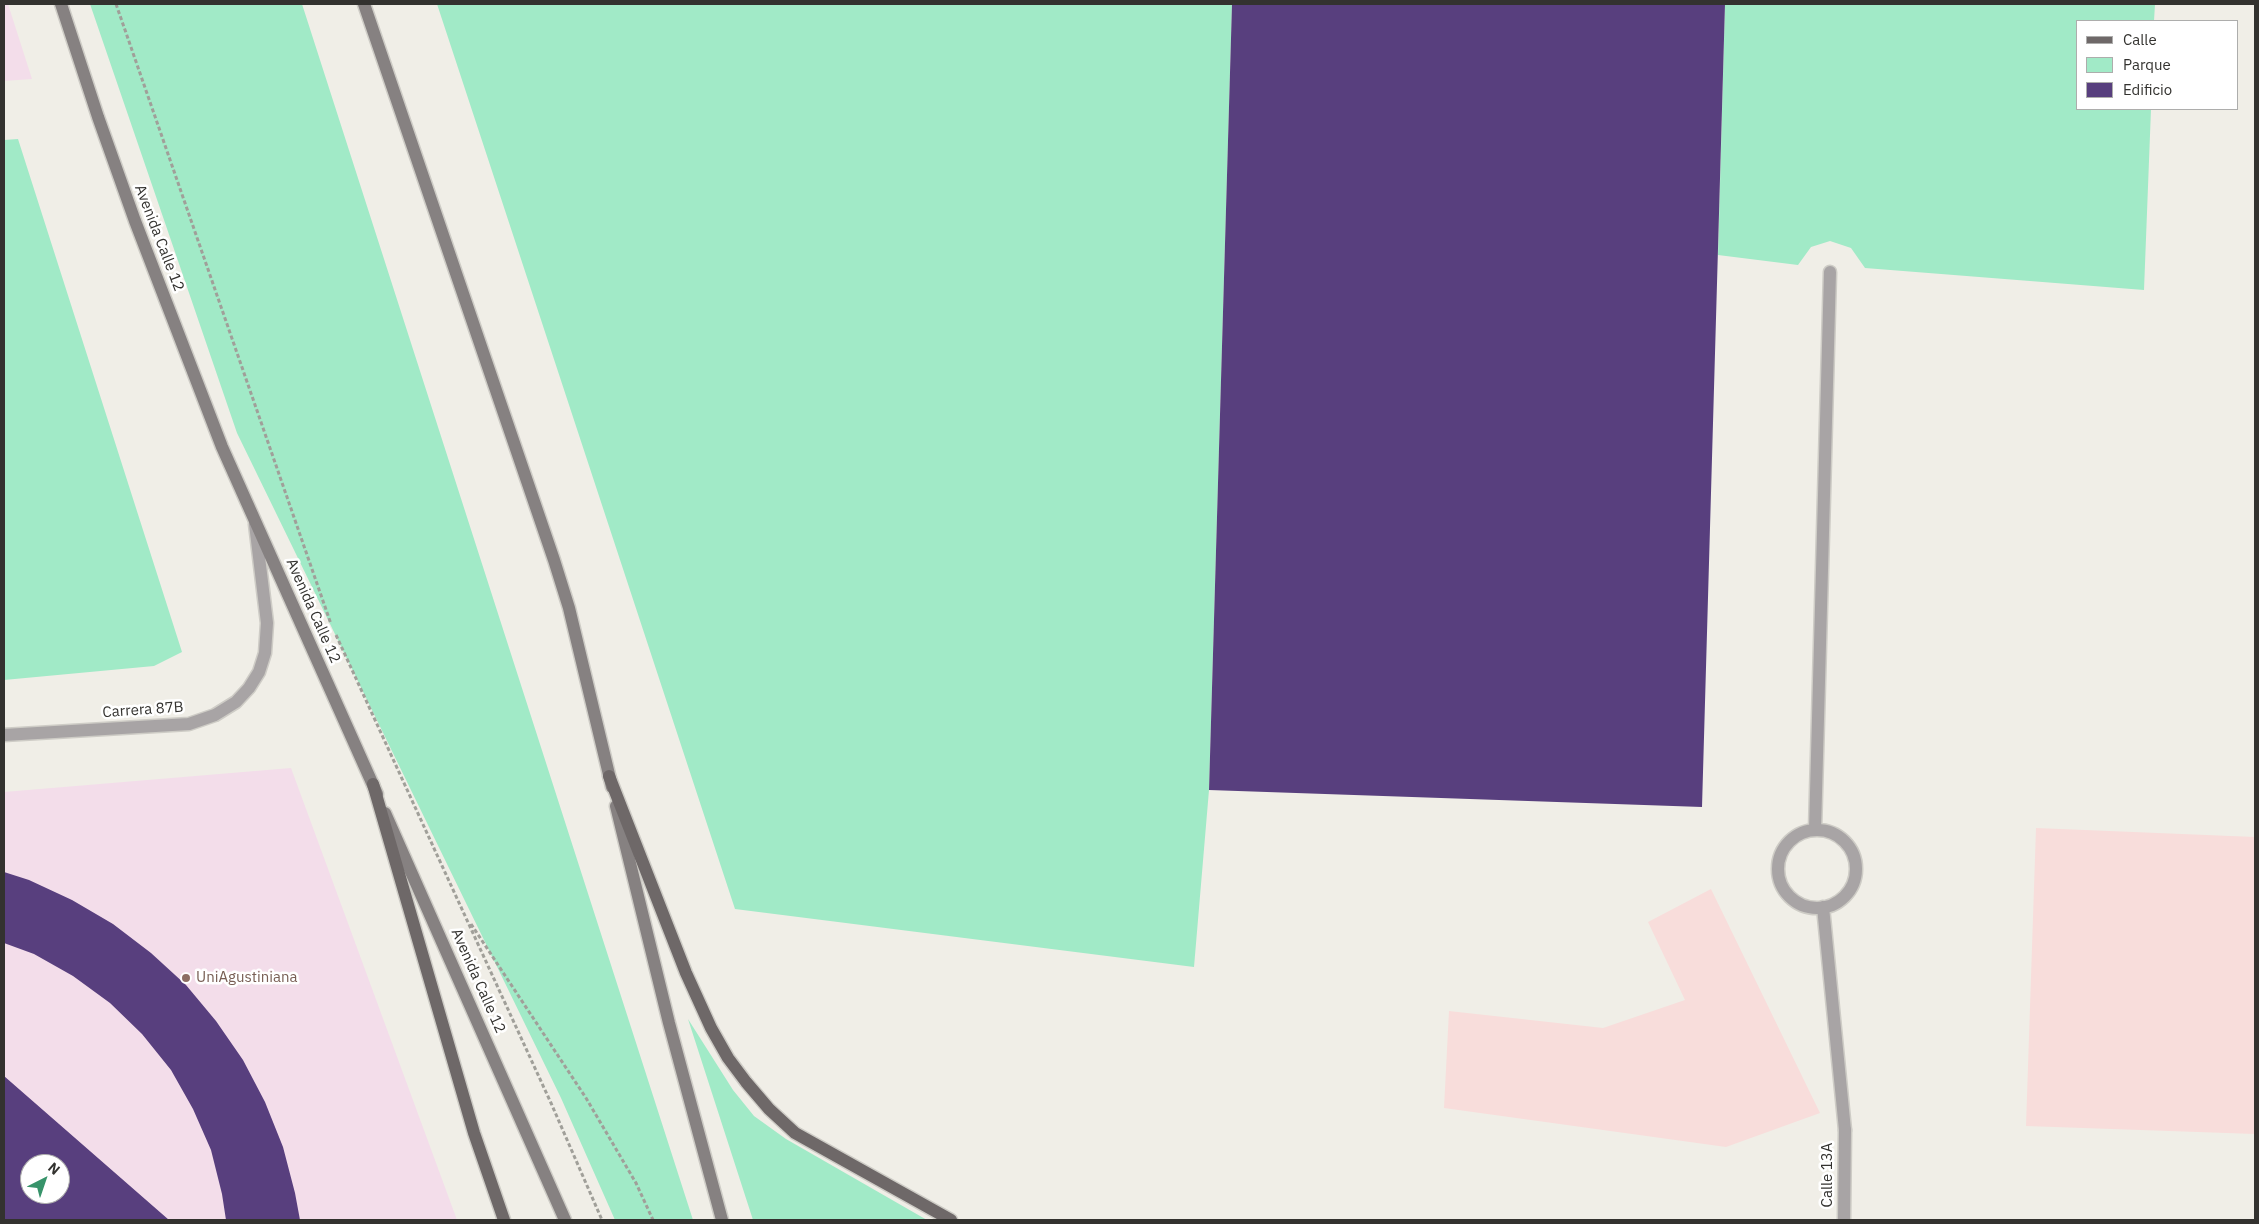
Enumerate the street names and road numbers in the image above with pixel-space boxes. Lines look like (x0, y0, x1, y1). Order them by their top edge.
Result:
street label: Avenida Calle 12 (130, 182, 188, 294)
street label: Avenida Calle 12 (282, 556, 344, 666)
street label: Carrera 87B (102, 698, 184, 722)
street label: Avenida Calle 12 (447, 926, 509, 1036)
street label: Calle 13A (1819, 1143, 1837, 1207)

